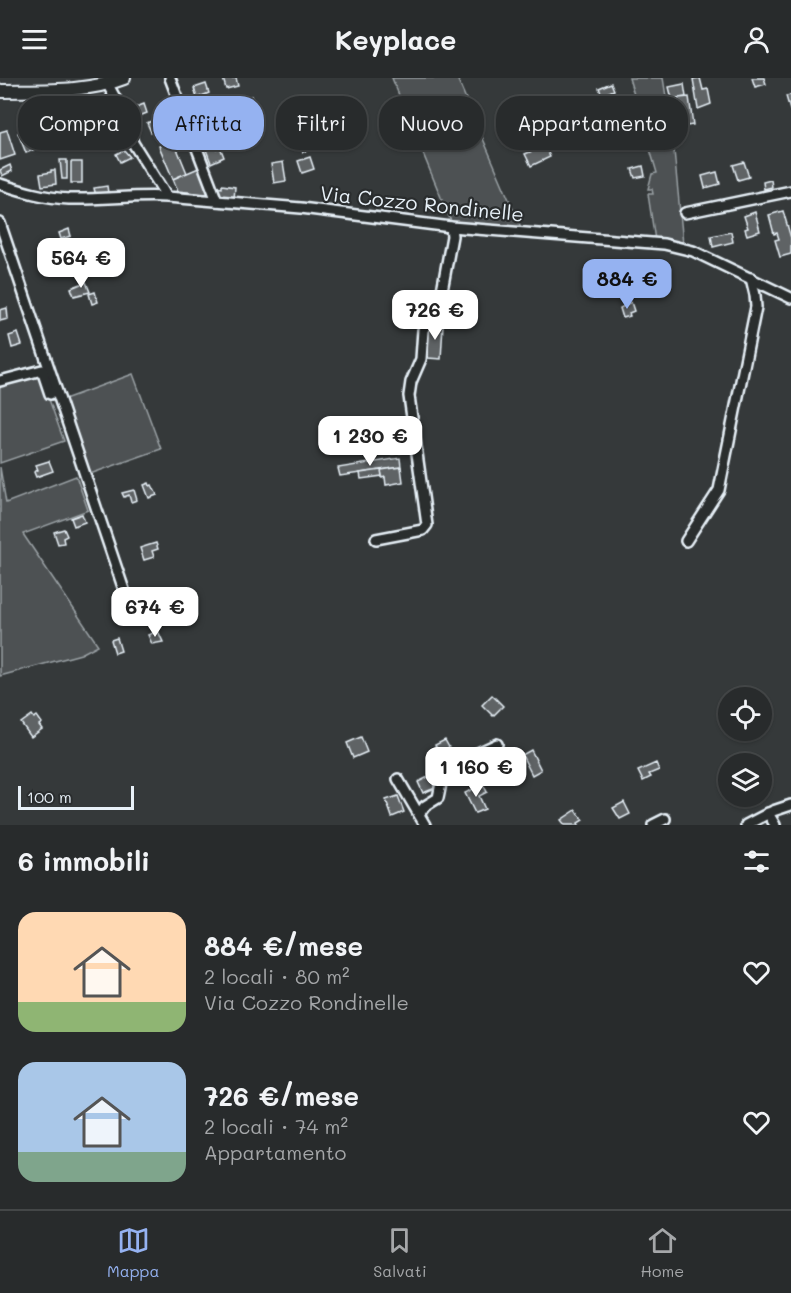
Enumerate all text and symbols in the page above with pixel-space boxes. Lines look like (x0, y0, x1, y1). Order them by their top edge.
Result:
text: Keyplace (335, 22, 456, 57)
icon: menu (18, 23, 51, 56)
icon: person (740, 23, 773, 56)
chip: Compra (18, 96, 141, 150)
chip: Affitta (153, 96, 264, 150)
chip: Filtri (276, 96, 367, 150)
chip: Nuovo (379, 96, 484, 150)
chip: Appartamento (496, 96, 688, 150)
street label: Via Cozzo Rondinelle (319, 179, 525, 227)
pin: 564 € (39, 238, 123, 289)
text: 564 € (51, 244, 111, 270)
pin: 884 € (585, 259, 669, 310)
text: 884 € (597, 265, 657, 291)
pin: 726 € (393, 290, 477, 341)
text: 726 € (406, 296, 464, 322)
pin: 1 230 € (315, 416, 425, 467)
text: 1 230 € (332, 422, 408, 448)
pin: 674 € (113, 587, 197, 638)
text: 674 € (125, 593, 185, 619)
map controls (718, 687, 772, 807)
button: locate (718, 687, 772, 741)
pin: 1 160 € (421, 747, 531, 798)
text: 1 160 € (439, 753, 513, 779)
button: layers (718, 753, 772, 807)
scale bar (18, 783, 134, 810)
text: 100 m (27, 786, 72, 807)
text: 6 immobili (18, 844, 150, 878)
icon: filters (740, 845, 773, 878)
text: 884 €/mese (204, 929, 363, 963)
icon: home (66, 936, 138, 1008)
icon: heart (740, 956, 773, 989)
text: 2 locali · 80 m² (204, 963, 350, 989)
text: Via Cozzo Rondinelle (204, 989, 409, 1015)
text: 726 €/mese (204, 1079, 359, 1113)
icon: home (66, 1086, 138, 1158)
icon: heart (740, 1106, 773, 1139)
text: 2 locali · 74 m² (204, 1113, 348, 1139)
text: Appartamento (204, 1139, 346, 1165)
tab: Mappa (107, 1224, 159, 1281)
tab: Salvati (373, 1224, 427, 1281)
tab: Home (641, 1224, 684, 1281)

